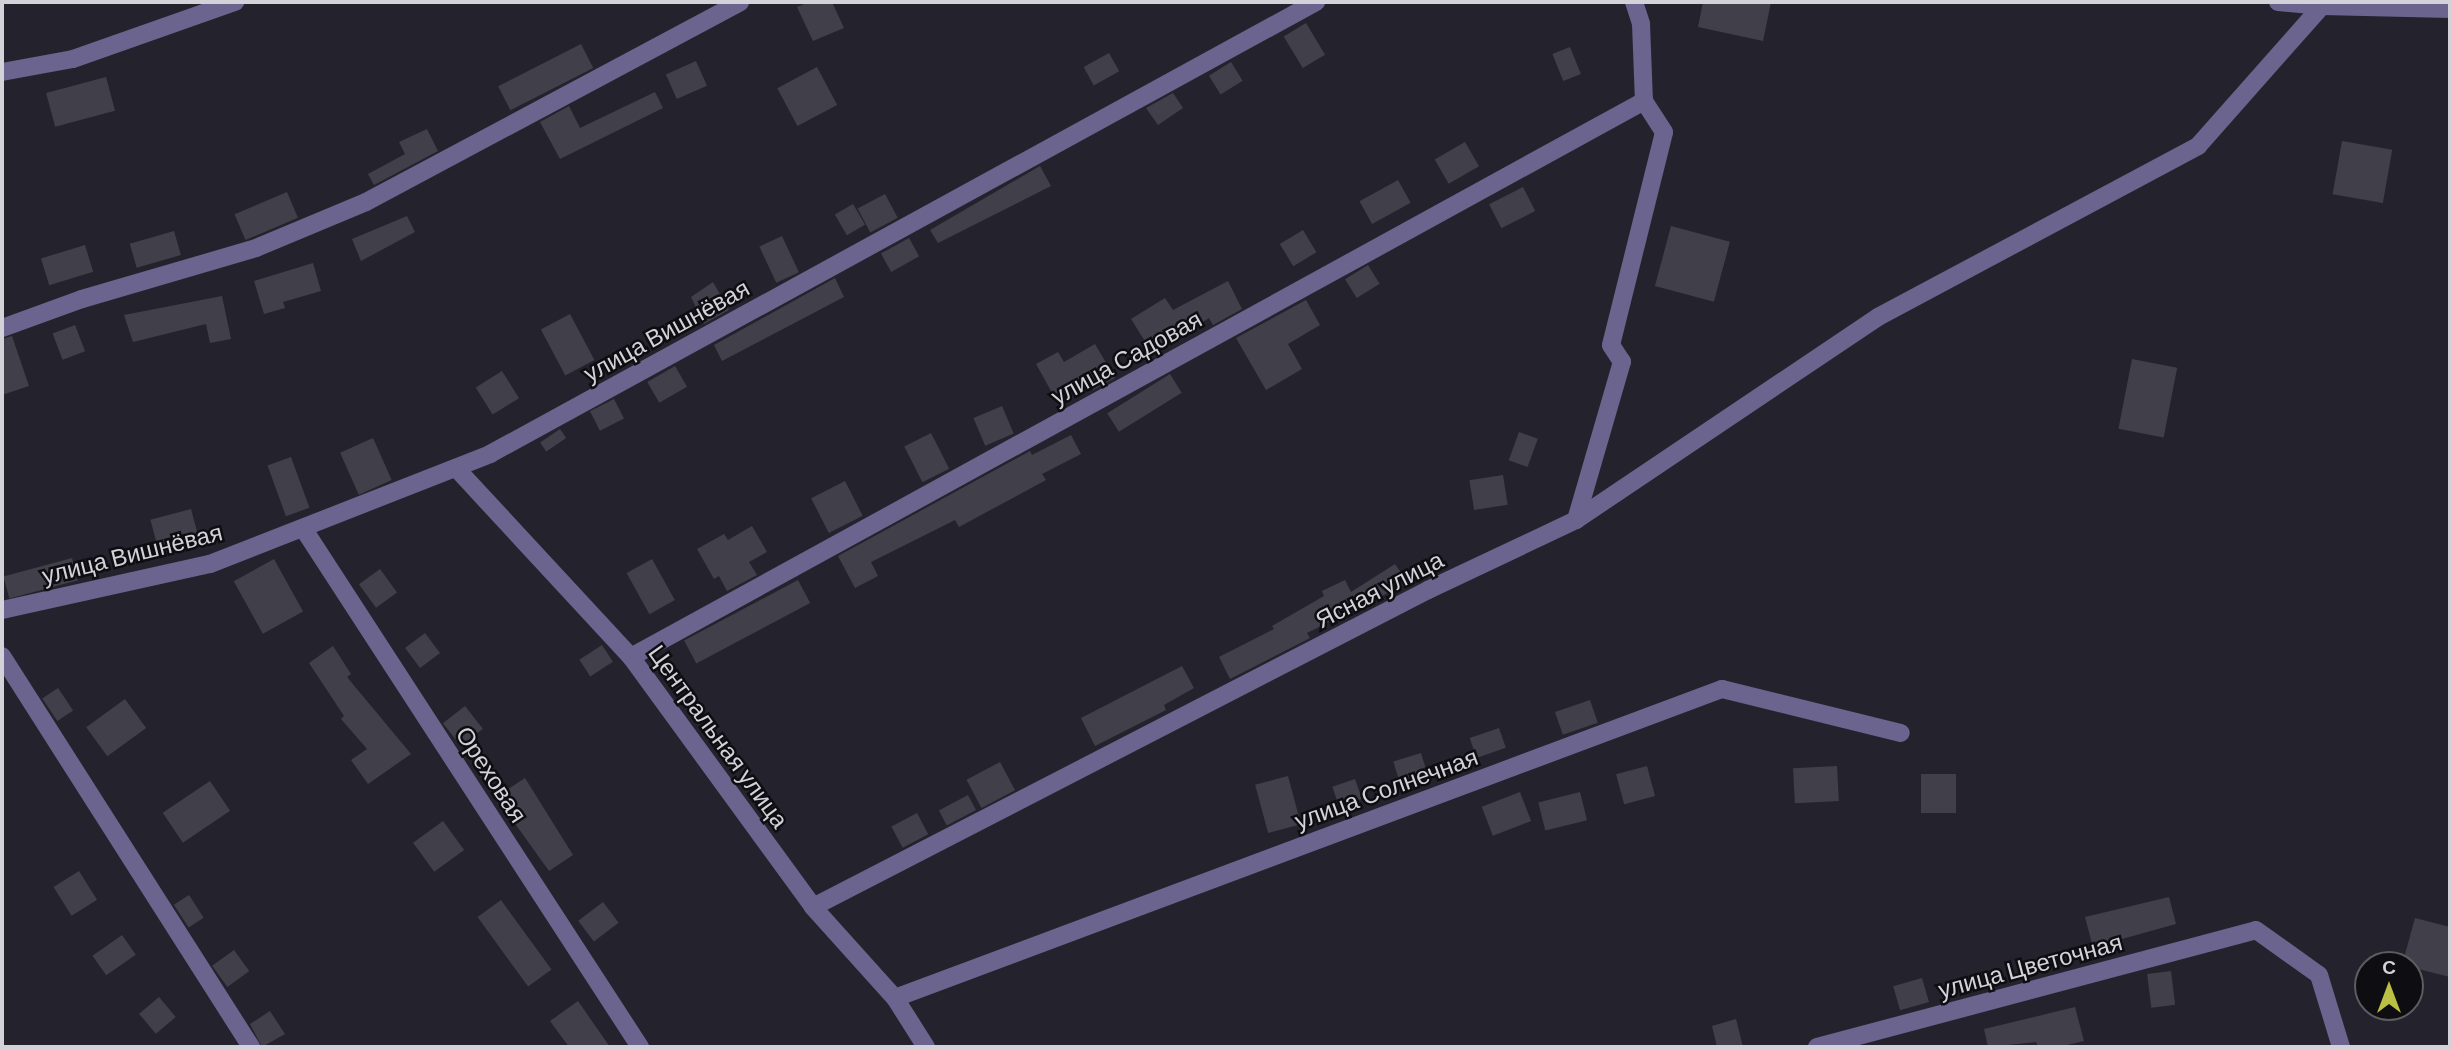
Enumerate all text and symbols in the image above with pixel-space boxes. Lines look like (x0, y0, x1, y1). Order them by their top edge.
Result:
street label: улица Вишнёвая (578, 273, 754, 387)
street label: улица Садовая (1046, 304, 1206, 410)
street label: улица Вишнёвая (39, 517, 225, 589)
street label: Ясная улица (1310, 544, 1448, 634)
street label: Центральная улица (643, 639, 795, 833)
street label: Ореховая (450, 721, 534, 827)
street label: улица Солнечная (1290, 741, 1482, 835)
street label: улица Цветочная (1935, 927, 2125, 1003)
north arrow (2354, 951, 2424, 1021)
text: С (2382, 955, 2396, 978)

